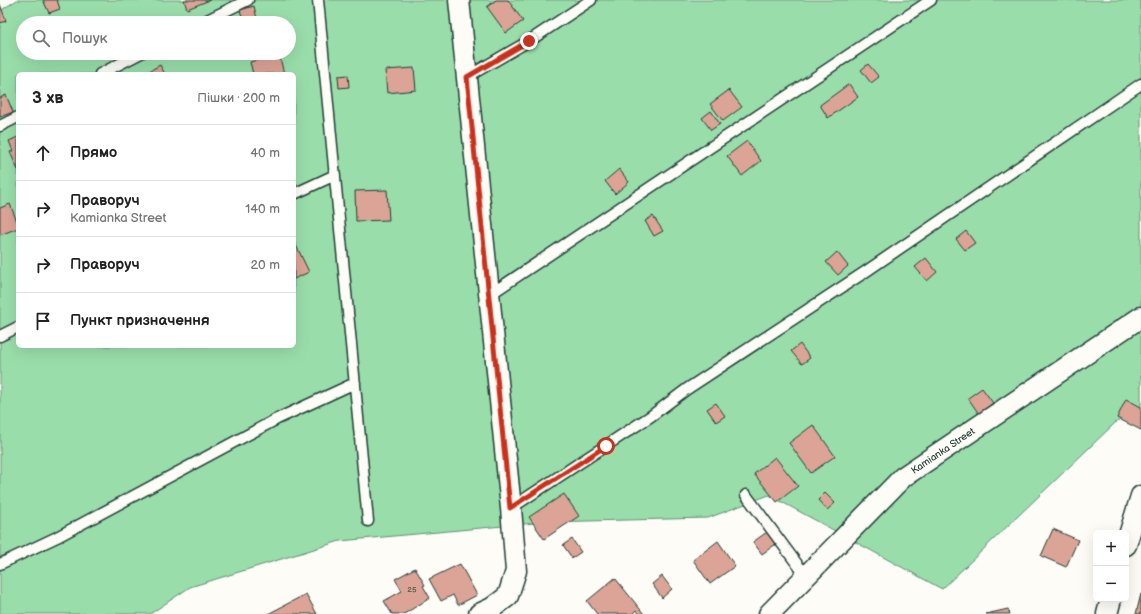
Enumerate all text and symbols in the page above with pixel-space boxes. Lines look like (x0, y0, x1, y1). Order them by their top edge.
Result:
search box (16, 16, 296, 60)
icon: search (30, 27, 52, 49)
text: Пошук (62, 29, 108, 48)
route end (520, 32, 538, 50)
text: 3 хв (32, 88, 64, 108)
text: Пішки · 200 m (197, 90, 280, 106)
icon: ahead (32, 142, 54, 164)
text: Прямо (70, 143, 117, 162)
text: 40 m (250, 145, 280, 161)
text: Праворуч (70, 191, 140, 210)
icon: right (32, 198, 54, 220)
text: 140 m (245, 201, 280, 217)
text: Kamianka Street (70, 210, 167, 226)
icon: right (32, 254, 54, 276)
text: Праворуч (70, 255, 140, 274)
text: 20 m (250, 257, 280, 273)
icon: arrive (32, 310, 54, 332)
text: Пункт призначення (70, 311, 210, 330)
street label: Kamianka Street (909, 425, 977, 477)
route start (597, 437, 615, 455)
map controls (1093, 530, 1129, 602)
button: + (1093, 530, 1129, 566)
button: − (1093, 566, 1129, 602)
house number: 25 (407, 585, 417, 594)

